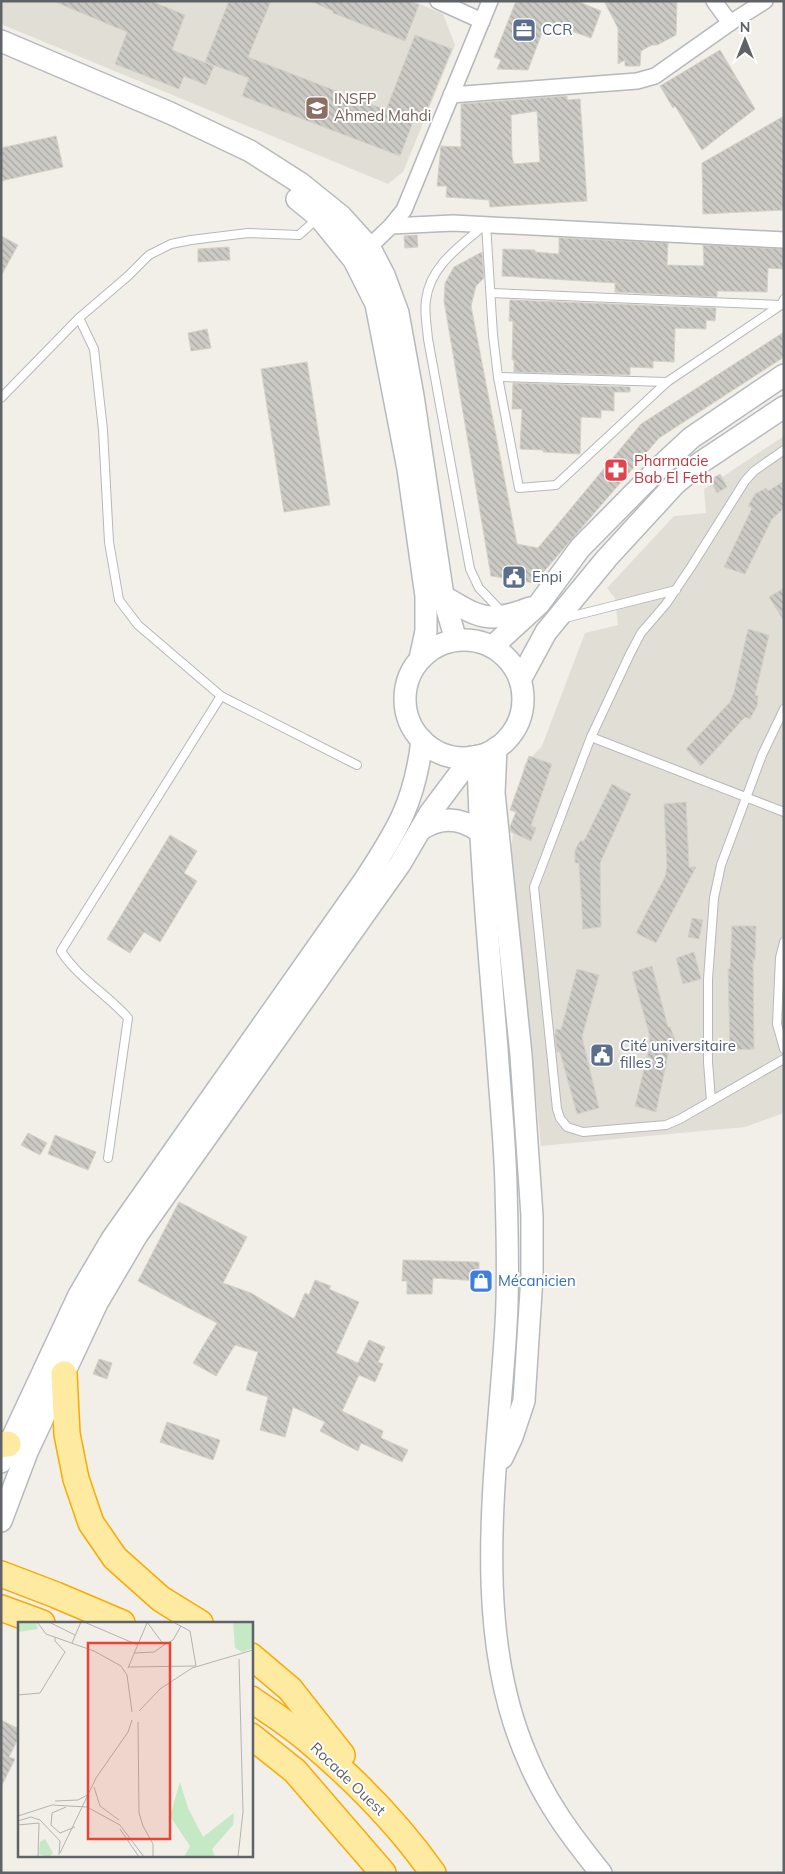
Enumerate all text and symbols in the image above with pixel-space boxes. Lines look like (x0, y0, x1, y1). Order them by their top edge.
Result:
north arrow (720, 15, 770, 65)
office icon: CCR (511, 17, 537, 43)
text: N (740, 18, 750, 36)
place label: CCR (542, 20, 573, 39)
place label: INSFP Ahmed Mahdi (334, 89, 431, 125)
school or university icon: INSFP Ahmed Mahdi (304, 95, 330, 121)
place label: Pharmacie Bab El Feth (634, 451, 713, 487)
pharmacy icon: Pharmacie Bab El Feth (603, 457, 629, 483)
public building icon: Enpi (501, 564, 527, 590)
place label: Enpi (532, 567, 562, 586)
place label: Cité universitaire filles 3 (620, 1036, 736, 1072)
public building icon: Cité universitaire filles 3 (589, 1042, 615, 1068)
shop icon: Mécanicien (468, 1268, 494, 1294)
place label: Mécanicien (498, 1271, 576, 1290)
inset map (18, 1622, 252, 1856)
street label: Rocade Ouest (307, 1738, 390, 1819)

